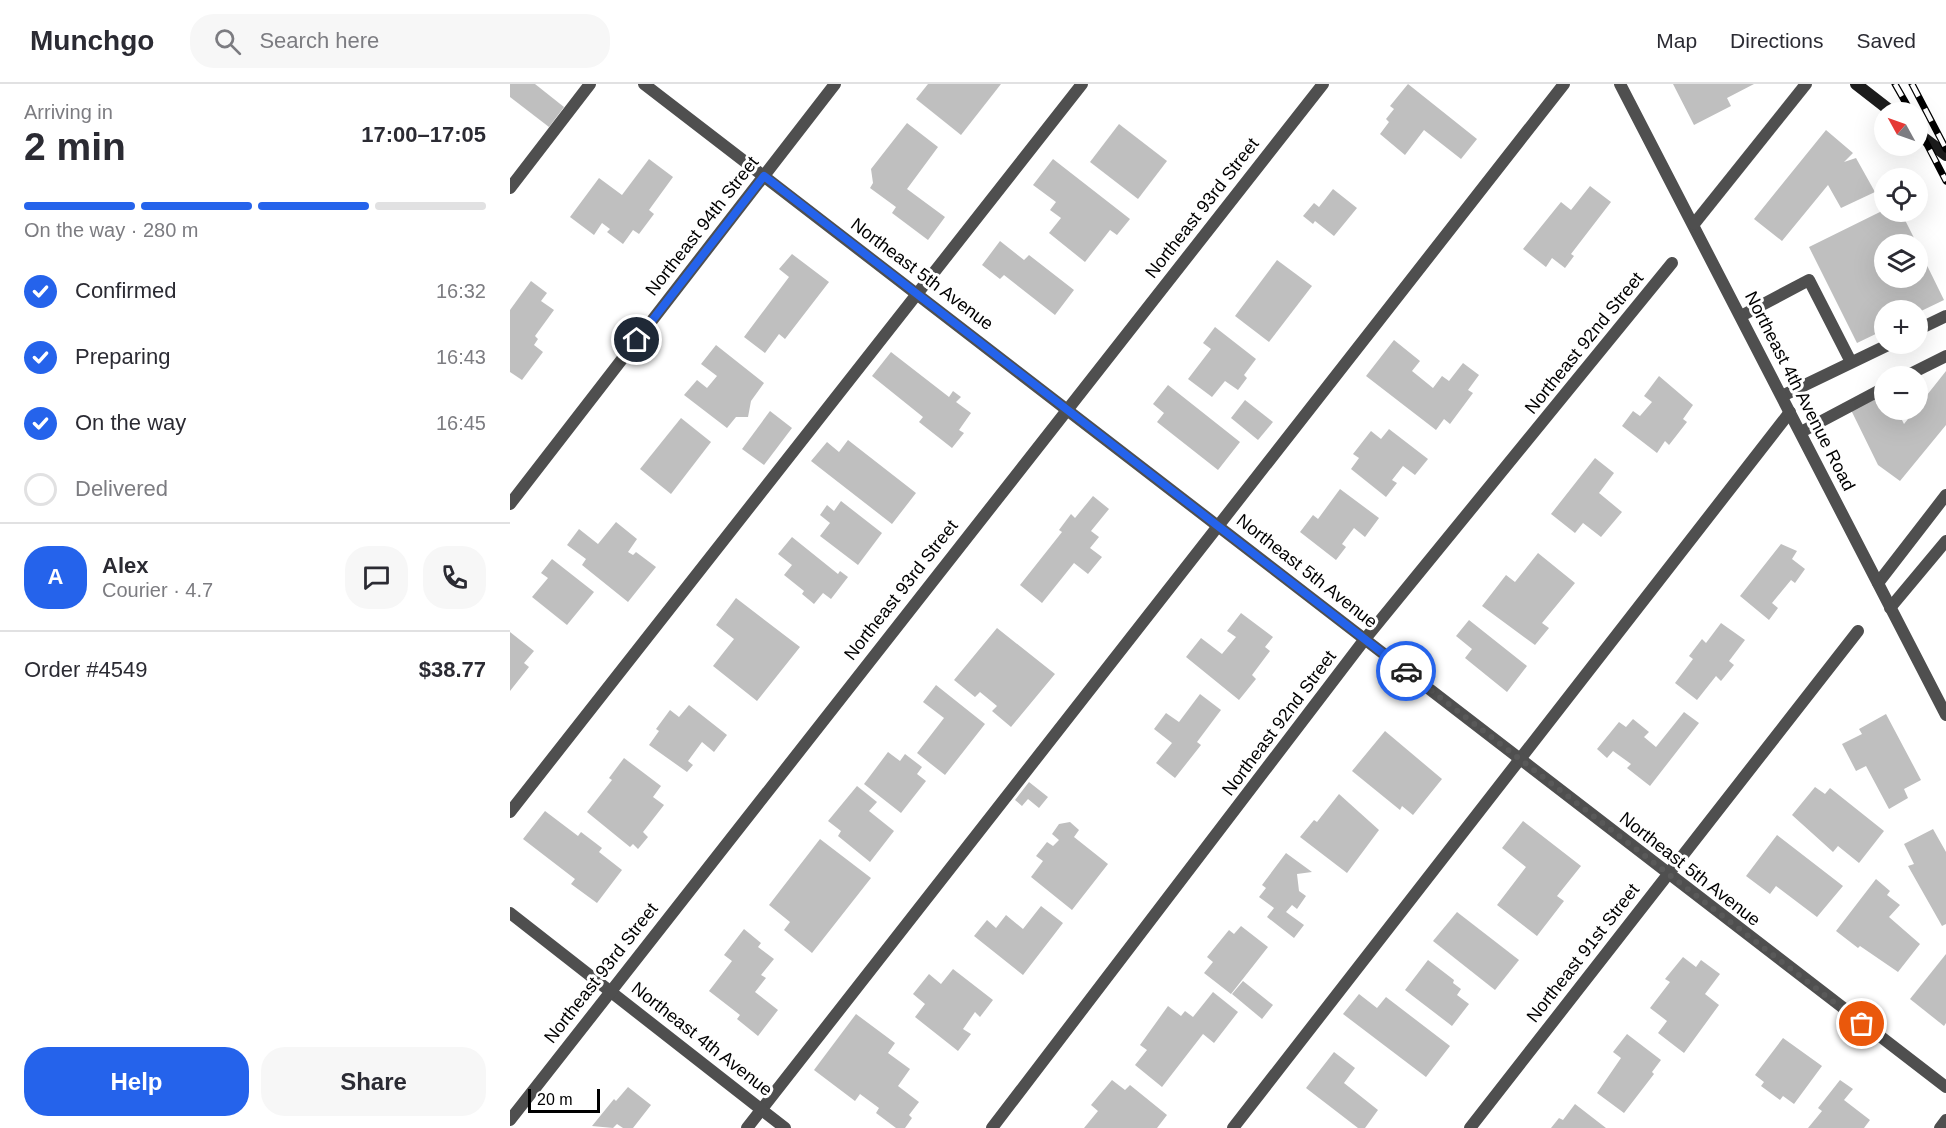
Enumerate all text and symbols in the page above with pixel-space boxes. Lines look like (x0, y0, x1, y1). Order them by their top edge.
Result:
search box (190, 14, 610, 68)
text: Munchgo (30, 25, 154, 56)
icon: search (211, 25, 244, 58)
text: Search here (259, 28, 379, 53)
text: Map (1656, 29, 1697, 52)
text: Directions (1730, 29, 1823, 52)
text: Saved (1856, 29, 1916, 52)
text: Arriving in (24, 101, 113, 123)
north arrow (1874, 102, 1928, 156)
map controls (1874, 102, 1928, 420)
text: 17:00–17:05 (361, 122, 486, 147)
text: 2 min (24, 125, 126, 168)
street label: Northeast 93rd Street (1141, 134, 1263, 282)
street label: Northeast 94th Street (641, 152, 763, 300)
button: locate (1874, 168, 1928, 222)
street label: Northeast 5th Avenue (847, 214, 997, 334)
text: On the way · 280 m (24, 219, 199, 241)
button: layers (1874, 234, 1928, 288)
street label: Northeast 92nd Street (1521, 268, 1647, 418)
icon: check (24, 275, 57, 308)
text: Confirmed (75, 278, 176, 303)
text: 16:32 (436, 280, 486, 302)
street label: Northeast 4th Avenue Road (1741, 288, 1859, 494)
button: + (1874, 300, 1928, 354)
pin (611, 314, 662, 365)
icon: home (620, 323, 653, 356)
icon: check (24, 341, 57, 374)
text: Preparing (75, 344, 170, 369)
text: 16:43 (436, 346, 486, 368)
button: − (1874, 366, 1928, 420)
icon: check (24, 407, 57, 440)
text: On the way (75, 410, 186, 435)
text: 16:45 (436, 412, 486, 434)
text: Delivered (75, 476, 168, 501)
street label: Northeast 5th Avenue (1233, 510, 1381, 632)
street label: Northeast 93rd Street (840, 516, 962, 664)
button: chat (345, 546, 408, 609)
button: phone (423, 546, 486, 609)
text: Alex (102, 553, 148, 578)
text: A (48, 564, 63, 589)
text: Courier · 4.7 (102, 579, 213, 601)
courier (1376, 641, 1436, 701)
street label: Northeast 92nd Street (1218, 647, 1340, 799)
icon: car (1390, 655, 1423, 688)
text: Order #4549 (24, 657, 148, 682)
text: $38.77 (419, 657, 486, 682)
street label: Northeast 5th Avenue (1616, 808, 1764, 930)
street label: Northeast 91st Street (1523, 880, 1643, 1026)
street label: Northeast 93rd Street (540, 899, 662, 1047)
street label: Northeast 4th Avenue (628, 978, 776, 1100)
pin (1836, 998, 1887, 1049)
icon: bag (1845, 1007, 1878, 1040)
button: Help (24, 1047, 249, 1116)
button: Share (261, 1047, 486, 1116)
scale bar (528, 1086, 600, 1114)
text: 20 m (537, 1091, 573, 1108)

